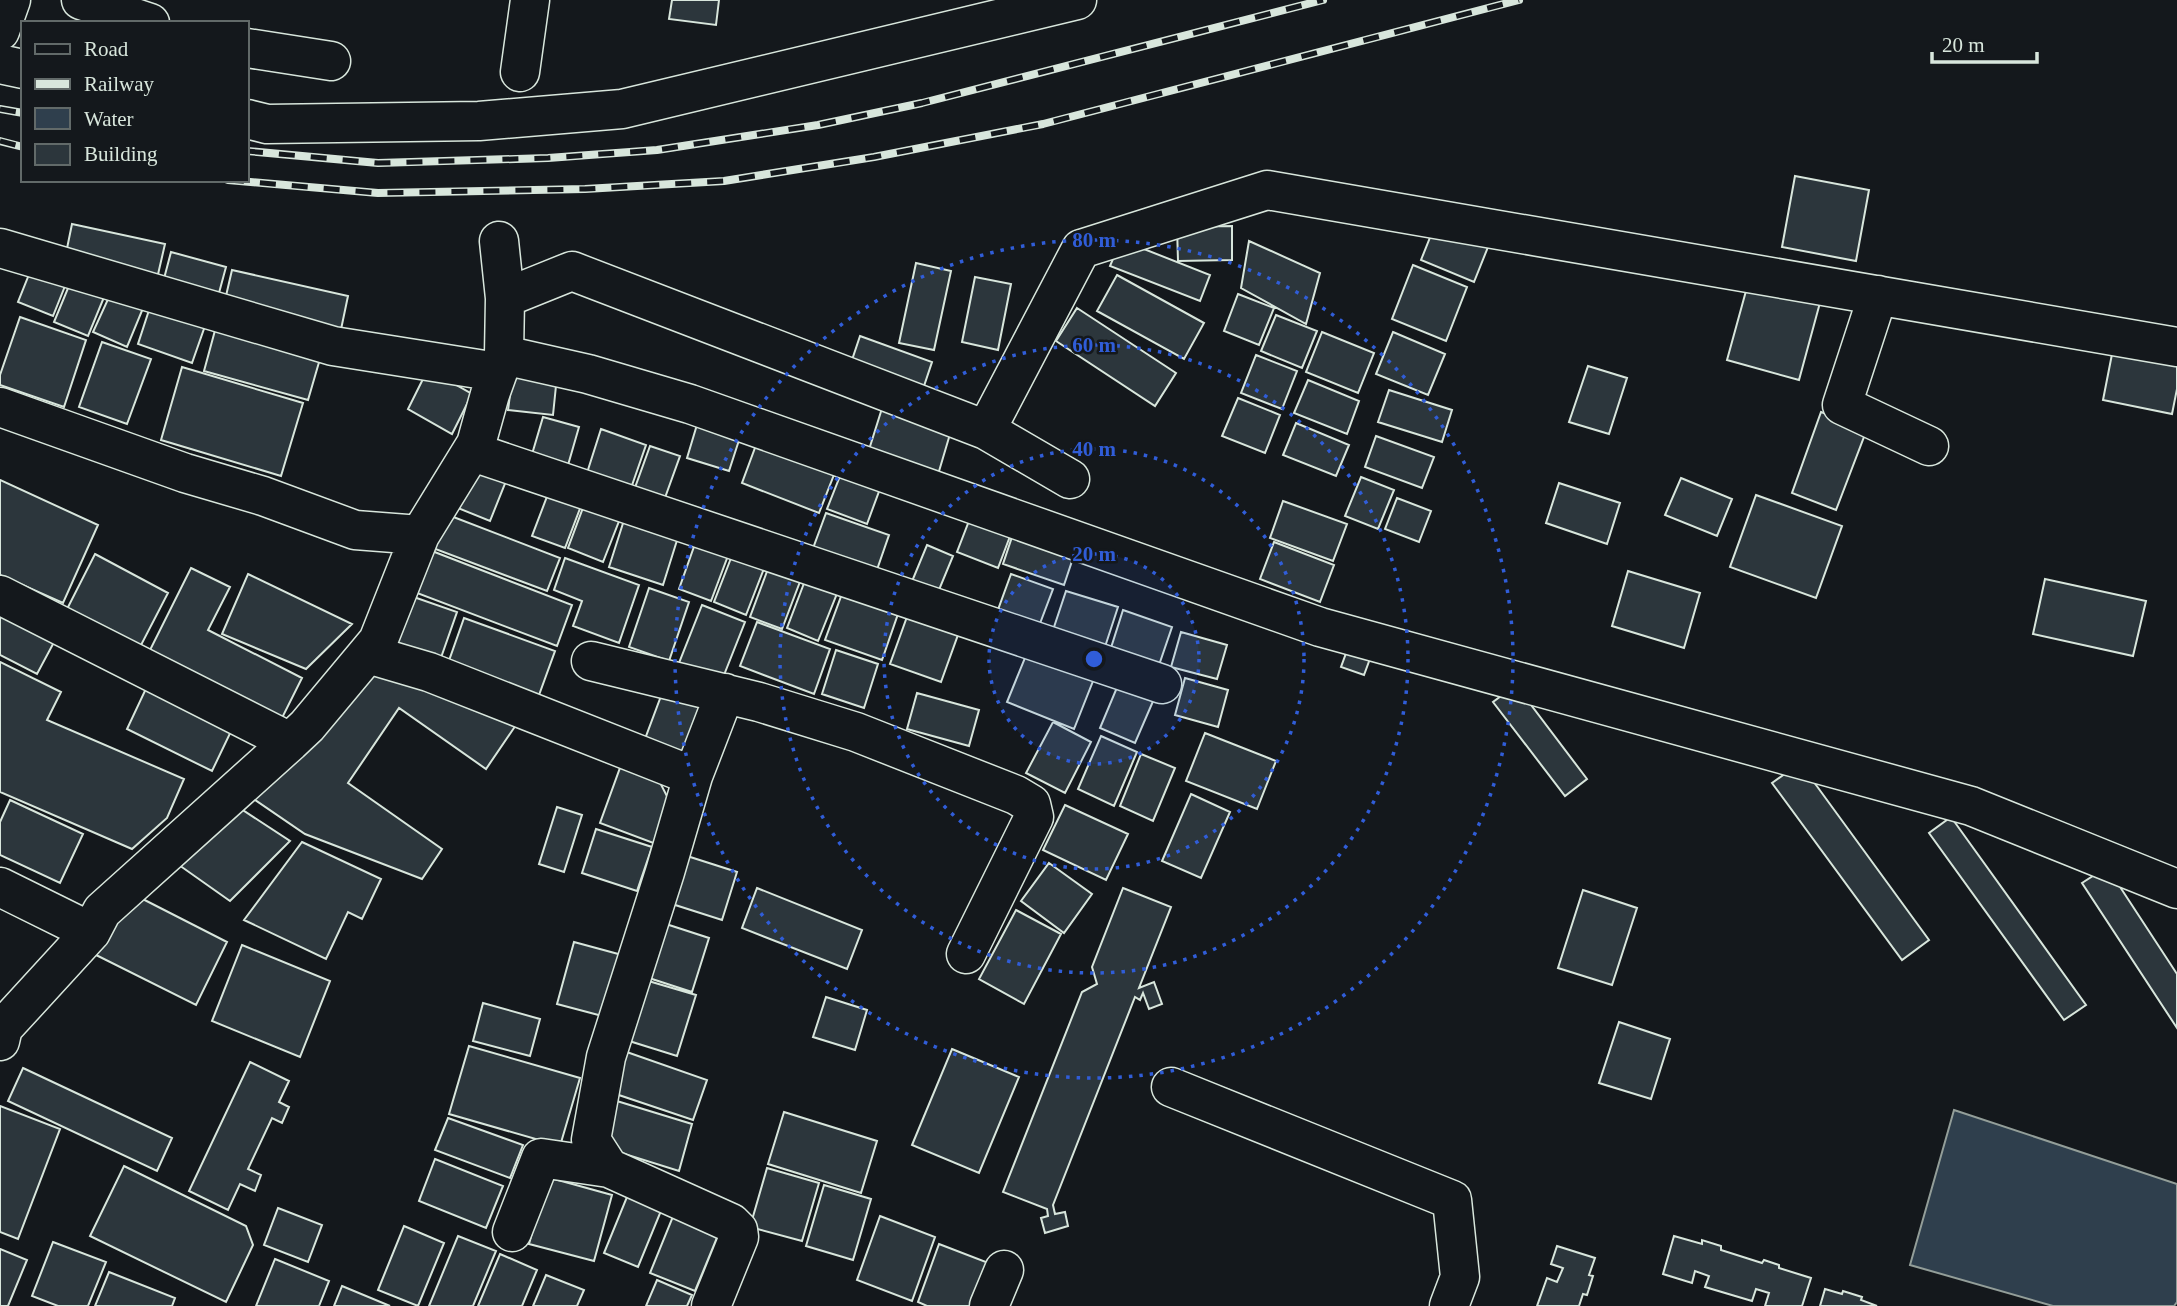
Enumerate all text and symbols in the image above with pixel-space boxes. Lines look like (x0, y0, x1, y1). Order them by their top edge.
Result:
legend (21, 21, 248, 182)
scale bar (1932, 21, 2037, 65)
text: 20 m (1942, 33, 1985, 57)
text: Road (84, 37, 129, 61)
text: Railway (84, 72, 154, 96)
text: Water (84, 107, 134, 131)
text: Building (84, 142, 158, 166)
text: 80 m (1072, 228, 1116, 252)
text: 60 m (1072, 333, 1116, 357)
text: 40 m (1072, 437, 1116, 461)
text: 20 m (1072, 542, 1116, 566)
centre of rings (1082, 647, 1106, 671)

